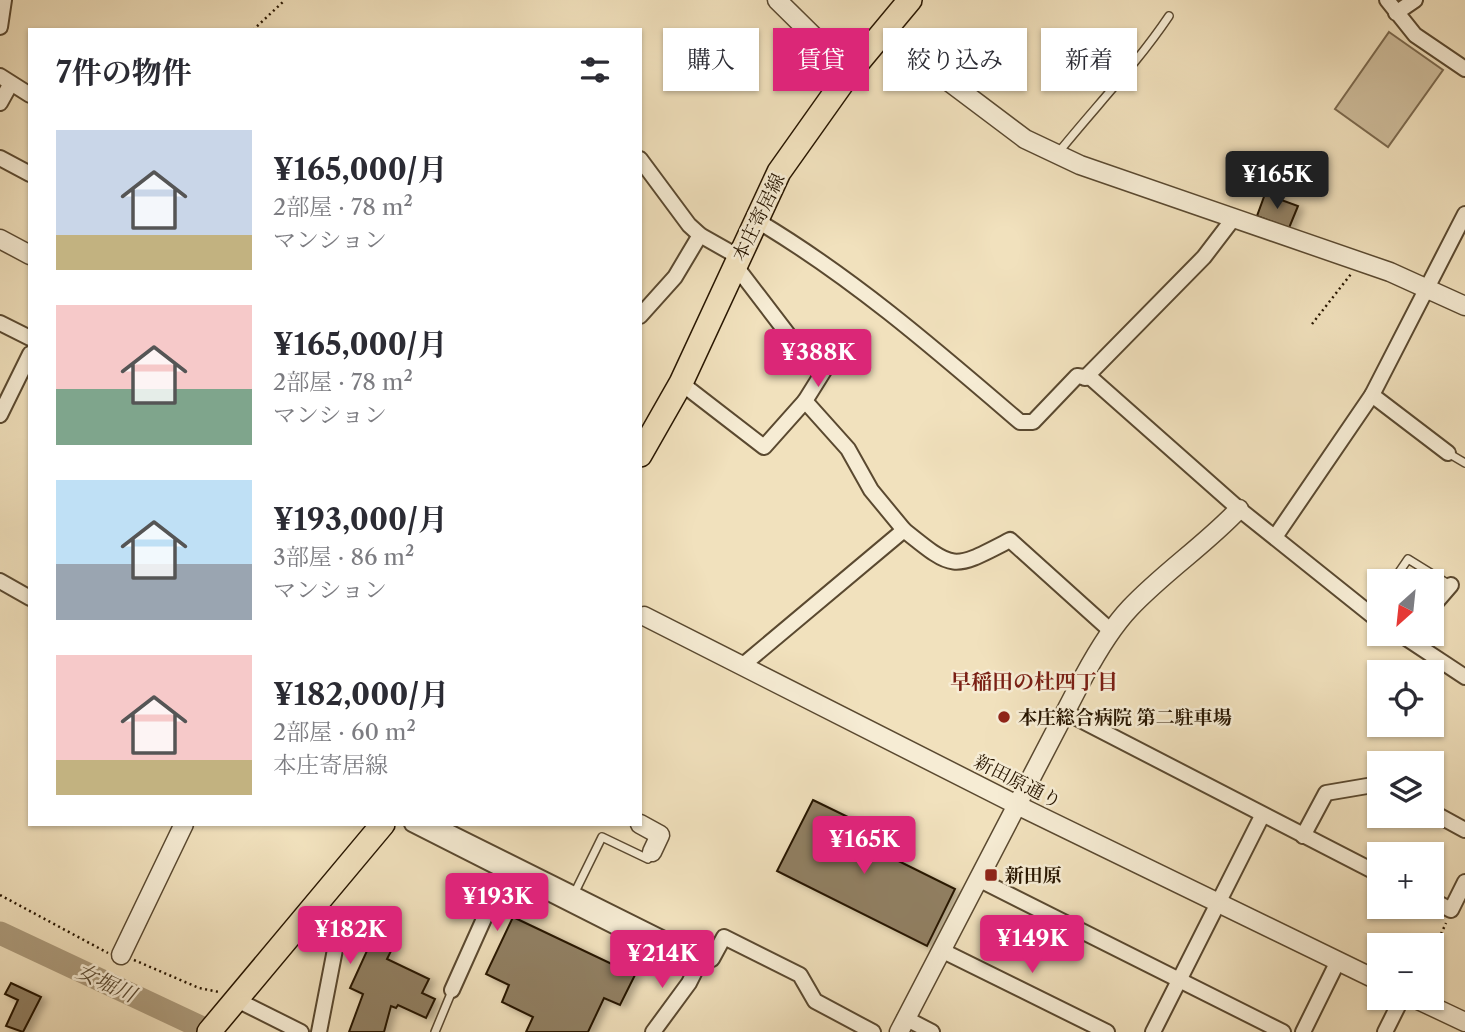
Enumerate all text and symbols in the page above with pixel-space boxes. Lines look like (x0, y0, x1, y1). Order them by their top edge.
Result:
chip: 購入 (663, 28, 759, 91)
chip: 賃貸 (773, 28, 869, 91)
chip: 絞り込み (883, 28, 1027, 91)
chip: 新着 (1041, 28, 1137, 91)
icon: filters (576, 51, 614, 89)
text: 7件の物件 (56, 54, 192, 91)
text: ¥165,000/月 (273, 151, 447, 188)
pin: ¥165K (1228, 152, 1326, 211)
icon: home (112, 158, 196, 242)
text: ¥165K (1242, 160, 1312, 188)
street label: 本庄寄居線 (727, 169, 790, 265)
text: 2部屋 · 78 m² (273, 193, 413, 221)
text: マンション (273, 226, 387, 254)
text: ¥165,000/月 (273, 326, 447, 363)
pin: ¥388K (769, 330, 867, 389)
icon: home (112, 333, 196, 417)
text: ¥388K (780, 338, 856, 366)
text: 2部屋 · 78 m² (273, 368, 413, 396)
text: マンション (273, 401, 387, 429)
text: ¥193,000/月 (273, 501, 448, 538)
icon: home (112, 508, 196, 592)
text: 3部屋 · 86 m² (273, 543, 414, 571)
north arrow (1367, 569, 1444, 646)
map controls (1367, 569, 1444, 1010)
text: マンション (273, 576, 387, 604)
button: locate (1367, 660, 1444, 737)
district label: 早稲田の杜四丁目 (950, 669, 1118, 694)
text: ¥182,000/月 (273, 676, 449, 713)
icon: home (112, 683, 196, 767)
place label: 本庄総合病院 第二駐車場 (1018, 706, 1232, 729)
marker: 本庄総合病院 第二駐車場 (996, 709, 1012, 725)
text: 2部屋 · 60 m² (273, 718, 416, 746)
street label: 新田原通り (970, 750, 1065, 813)
text: 本庄寄居線 (273, 751, 388, 779)
button: layers (1367, 751, 1444, 828)
pin: ¥165K (815, 816, 913, 876)
text: ¥165K (829, 825, 899, 853)
button: + (1367, 842, 1444, 919)
place label: 新田原 (1005, 864, 1062, 887)
marker: 新田原 (983, 867, 999, 883)
pin: ¥193K (448, 874, 546, 933)
text: ¥193K (461, 882, 533, 910)
pin: ¥182K (301, 906, 399, 966)
text: ¥182K (314, 915, 386, 943)
pin: ¥149K (983, 916, 1081, 975)
text: ¥149K (996, 924, 1068, 952)
pin: ¥214K (613, 930, 711, 990)
button: − (1367, 933, 1444, 1010)
text: ¥214K (626, 939, 698, 967)
water label: 女堀川 (72, 958, 142, 1008)

